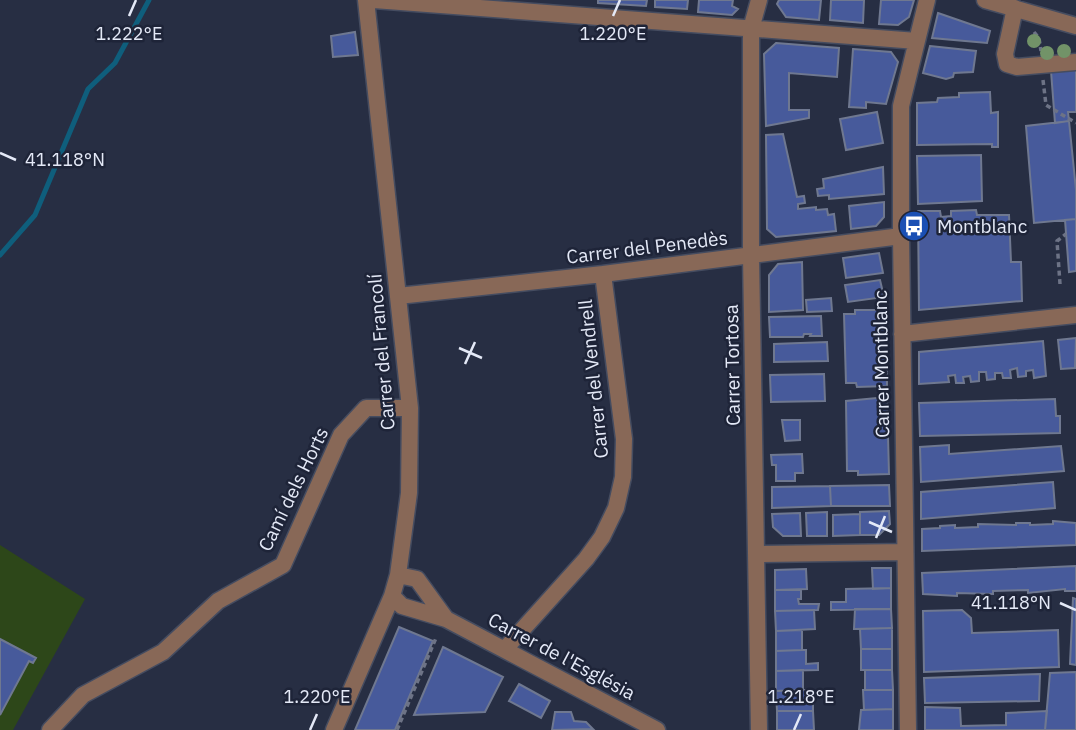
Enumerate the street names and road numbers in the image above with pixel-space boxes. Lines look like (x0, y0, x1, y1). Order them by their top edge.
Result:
street label: Carrer del Penedès (565, 225, 729, 269)
street label: Carrer del Francolí (362, 273, 400, 431)
street label: Carrer Montblanc (868, 289, 894, 438)
street label: Carrer del Vendrell (573, 298, 613, 460)
street label: Carrer Tortosa (719, 304, 745, 426)
street label: Camí dels Horts (253, 423, 333, 555)
street label: Carrer de l'Església (484, 607, 640, 705)

